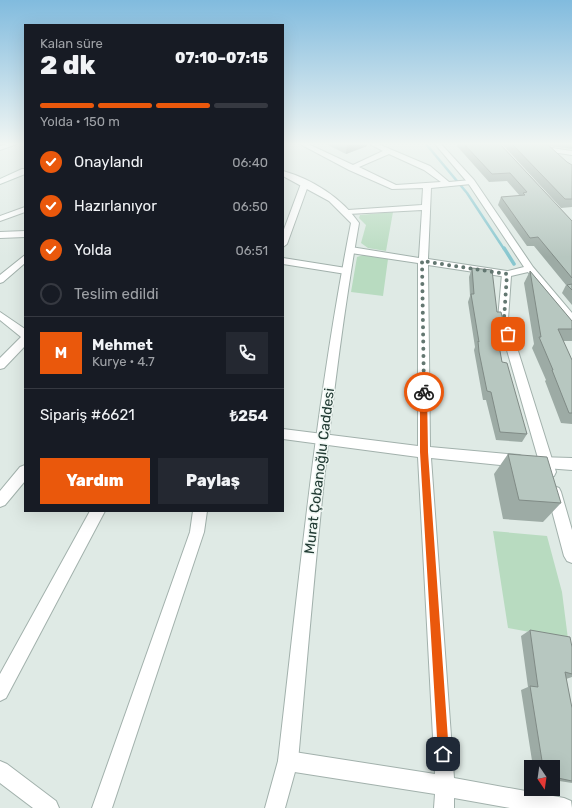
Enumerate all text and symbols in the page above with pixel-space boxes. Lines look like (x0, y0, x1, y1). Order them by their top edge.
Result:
text: Kalan süre (40, 36, 103, 51)
text: 07:10–07:15 (175, 49, 268, 67)
text: 2 dk (40, 50, 96, 81)
text: Yolda · 150 m (40, 114, 120, 129)
icon: check (40, 151, 62, 173)
text: Onaylandı (74, 153, 143, 171)
text: 06:40 (232, 155, 268, 170)
icon: check (40, 195, 62, 217)
text: Hazırlanıyor (74, 197, 157, 215)
text: 06:50 (233, 199, 268, 214)
icon: check (40, 239, 62, 261)
text: Yolda (74, 241, 112, 259)
text: 06:51 (235, 243, 268, 258)
text: Teslim edildi (74, 285, 159, 303)
pin (491, 317, 525, 351)
icon: bag (497, 323, 519, 345)
button: phone (226, 332, 268, 374)
text: Mehmet (92, 336, 153, 354)
text: M (55, 344, 67, 362)
text: Kurye · 4.7 (92, 354, 155, 369)
courier (404, 372, 444, 412)
icon: bike (413, 381, 435, 403)
street label: Murat Çobanoğlu Caddesi (301, 387, 338, 555)
text: Sipariş #6621 (40, 406, 135, 424)
text: ₺254 (230, 407, 268, 425)
button: Yardım (40, 458, 150, 504)
button: Paylaş (158, 458, 268, 504)
pin (426, 737, 460, 771)
icon: home (432, 743, 454, 765)
north arrow (524, 760, 560, 796)
map controls (524, 760, 560, 796)

